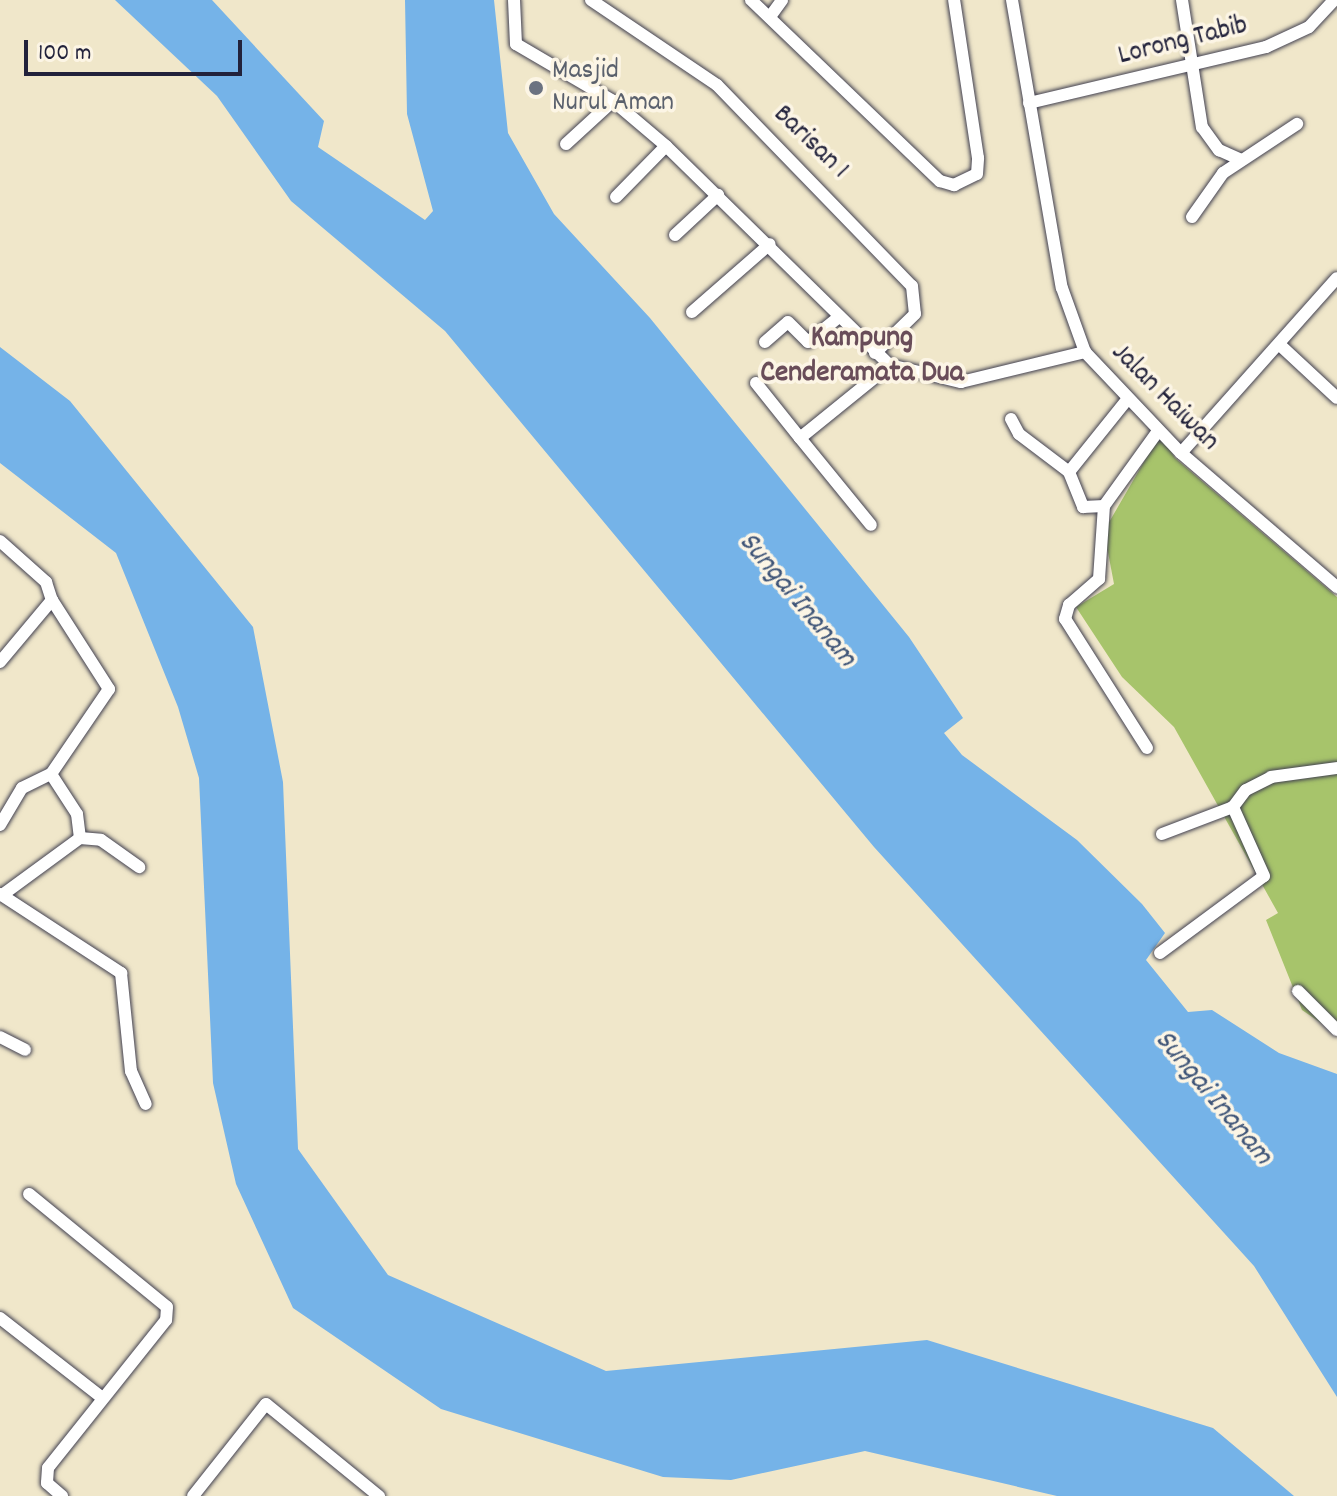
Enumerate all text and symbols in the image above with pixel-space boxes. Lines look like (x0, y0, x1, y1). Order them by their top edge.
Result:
street label: Lorong Tabib (1115, 10, 1251, 74)
scale bar (28, 24, 246, 74)
text: 100 m (38, 37, 91, 71)
place label: Masjid Nurul Aman (552, 55, 674, 121)
marker: Masjid Nurul Aman (527, 79, 545, 97)
street label: Barisan 1 (765, 99, 855, 187)
district label: Kampung Cenderamata Dua (760, 322, 964, 392)
street label: Jalan Haiwan (1103, 337, 1225, 459)
water label: Sungai Inanam (729, 526, 863, 676)
water label: Sungai Inanam (1145, 1024, 1279, 1174)

